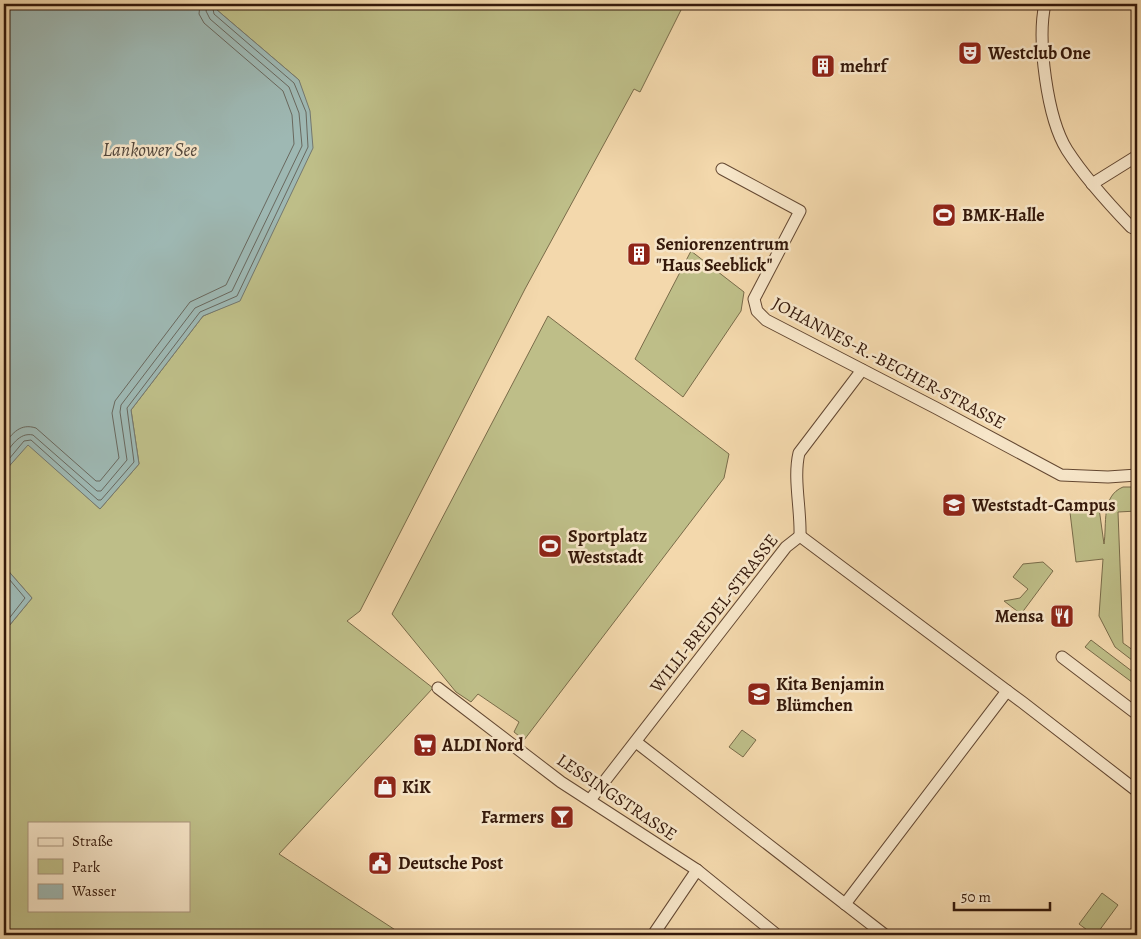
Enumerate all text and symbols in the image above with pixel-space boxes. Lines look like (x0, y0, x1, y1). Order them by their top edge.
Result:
theatre icon: Westclub One (957, 40, 983, 66)
place label: Westclub One (987, 41, 1091, 65)
building icon: mehrf (810, 53, 836, 79)
place label: mehrf (840, 54, 889, 78)
water label: Lankower See (103, 137, 197, 163)
sports icon: BMK-Halle (931, 202, 957, 228)
place label: BMK-Halle (962, 203, 1045, 227)
place label: Seniorenzentrum "Haus Seeblick" (656, 232, 789, 277)
building icon: Seniorenzentrum "Haus Seeblick" (626, 241, 652, 267)
street label: JOHANNES-R.-BECHER-STRASSE (768, 291, 1010, 435)
school or university icon: Weststadt-Campus (941, 492, 967, 518)
place label: Weststadt-Campus (971, 493, 1115, 517)
place label: Sportplatz Weststadt (567, 524, 647, 569)
street label: WILLI-BREDEL-STRASSE (644, 529, 784, 698)
sports icon: Sportplatz Weststadt (537, 533, 563, 559)
restaurant icon: Mensa (1049, 603, 1075, 629)
place label: Mensa (995, 604, 1044, 628)
place label: Kita Benjamin Blümchen (776, 672, 885, 717)
school or university icon: Kita Benjamin Blümchen (746, 681, 772, 707)
supermarket icon: ALDI Nord (412, 732, 438, 758)
place label: ALDI Nord (441, 733, 524, 757)
street label: LESSINGSTRASSE (552, 748, 682, 846)
shop icon: KiK (372, 774, 398, 800)
place label: KiK (402, 775, 431, 799)
bar icon: Farmers (549, 804, 575, 830)
place label: Farmers (481, 805, 544, 829)
legend (28, 822, 190, 912)
text: Straße (72, 831, 113, 851)
public building icon: Deutsche Post (367, 850, 393, 876)
place label: Deutsche Post (398, 851, 503, 875)
text: Park (72, 857, 101, 877)
scale bar (954, 879, 1050, 911)
text: Wasser (71, 881, 117, 901)
text: 50 m (961, 887, 991, 907)

